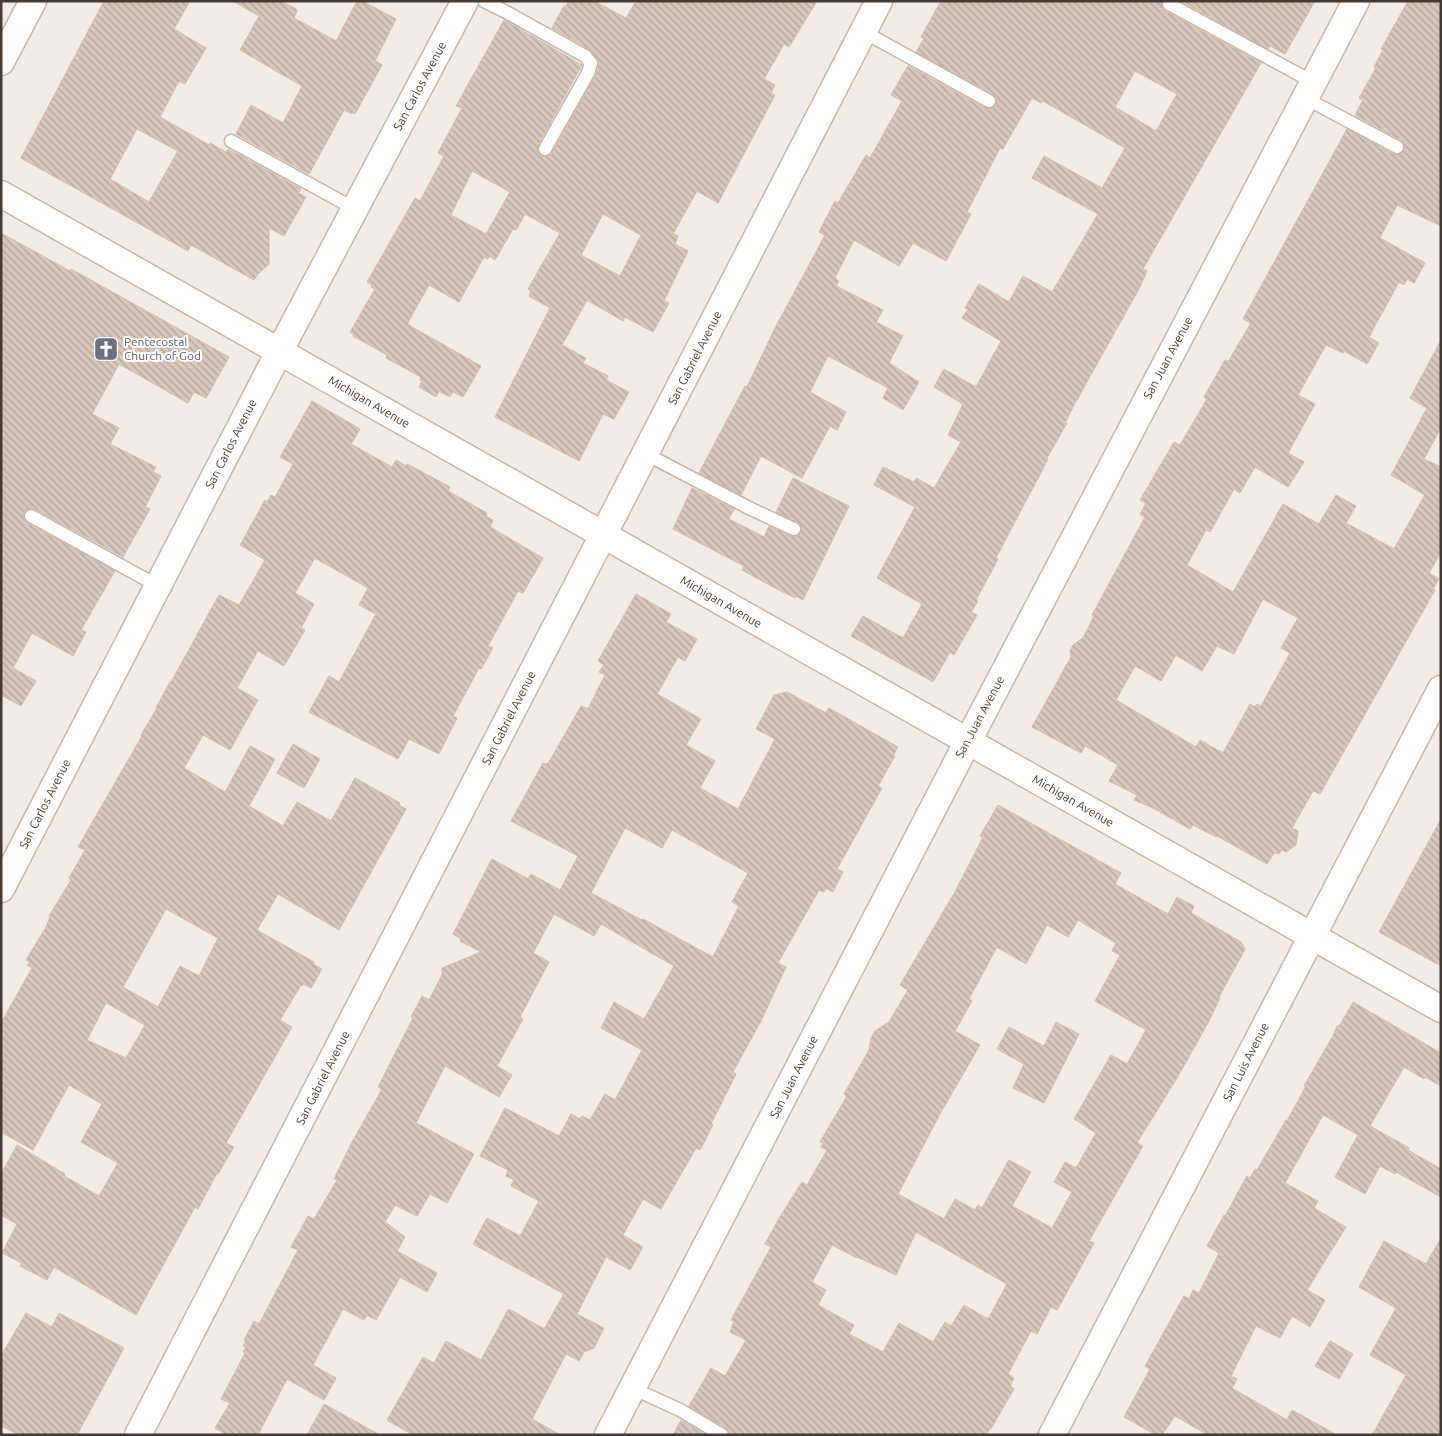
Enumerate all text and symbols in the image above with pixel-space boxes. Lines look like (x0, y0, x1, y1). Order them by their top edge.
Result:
street label: San Carlos Avenue (391, 39, 448, 132)
street label: San Gabriel Avenue (665, 309, 724, 407)
street label: San Juan Avenue (1140, 315, 1195, 401)
place label: Pentecostal Church of God (124, 335, 201, 362)
church icon: Pentecostal Church of God (93, 336, 119, 362)
street label: Michigan Avenue (326, 373, 412, 430)
street label: San Carlos Avenue (202, 397, 259, 491)
street label: Michigan Avenue (678, 573, 764, 630)
street label: San Gabriel Avenue (479, 669, 538, 767)
street label: San Juan Avenue (952, 674, 1007, 760)
street label: San Carlos Avenue (16, 757, 73, 851)
street label: Michigan Avenue (1030, 772, 1116, 829)
street label: San Luis Avenue (1220, 1020, 1271, 1103)
street label: San Gabriel Avenue (293, 1029, 352, 1127)
street label: San Juan Avenue (767, 1033, 820, 1120)

